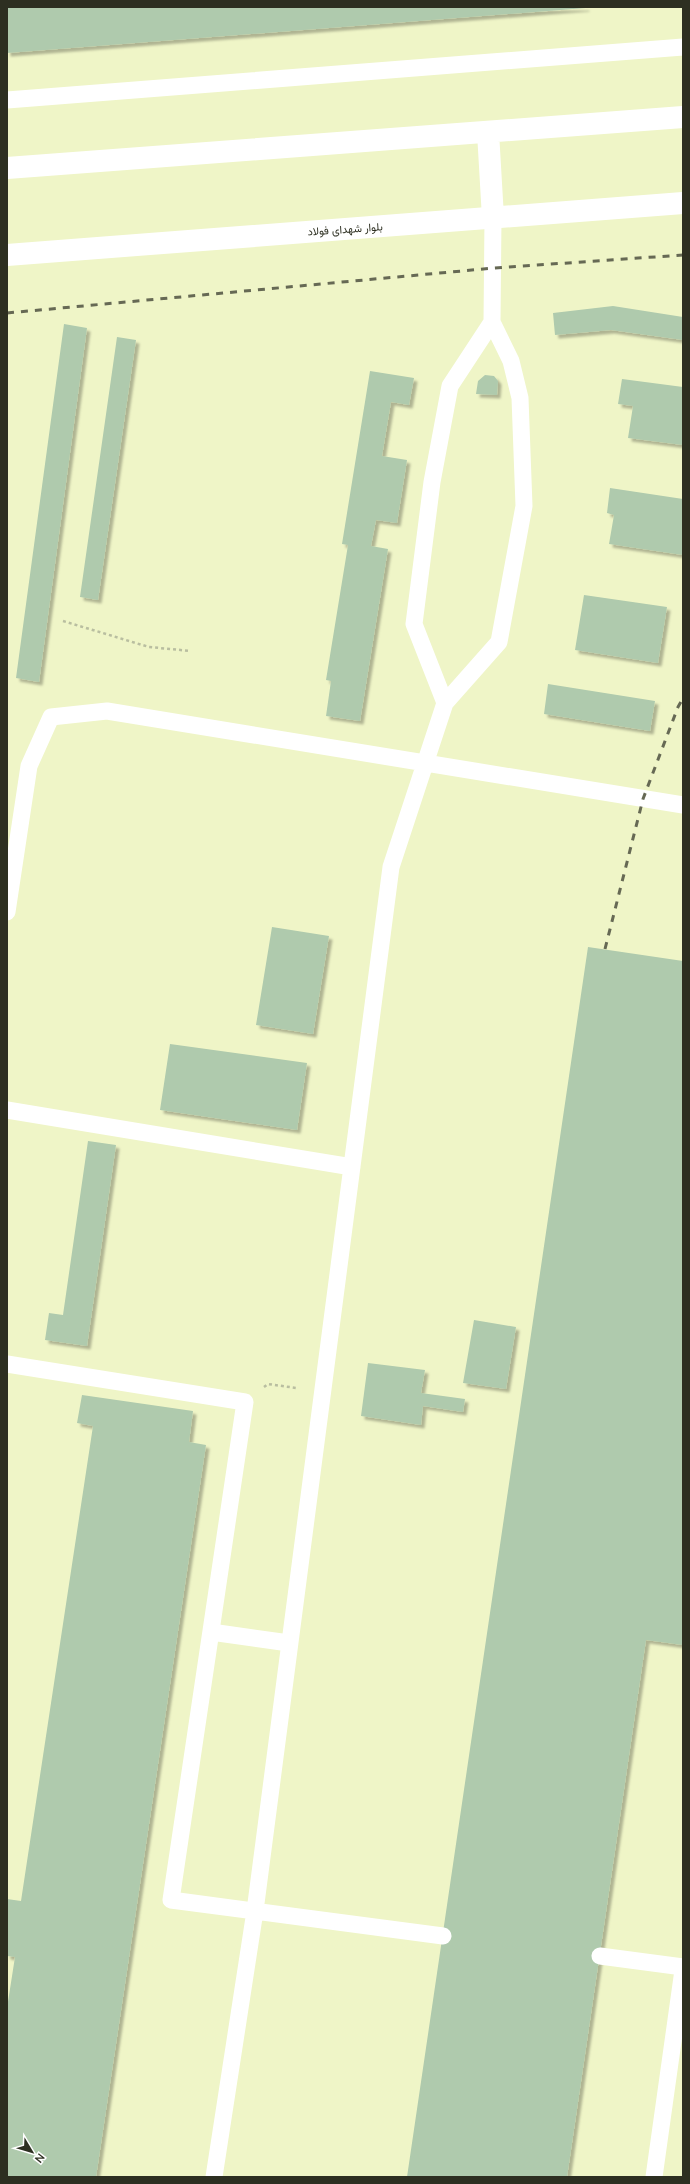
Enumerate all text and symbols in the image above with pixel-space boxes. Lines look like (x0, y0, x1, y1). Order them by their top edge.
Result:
street label: بلوار شهدای فولاد (307, 219, 383, 239)
north arrow (12, 2132, 52, 2172)
text: N (32, 2151, 48, 2166)

